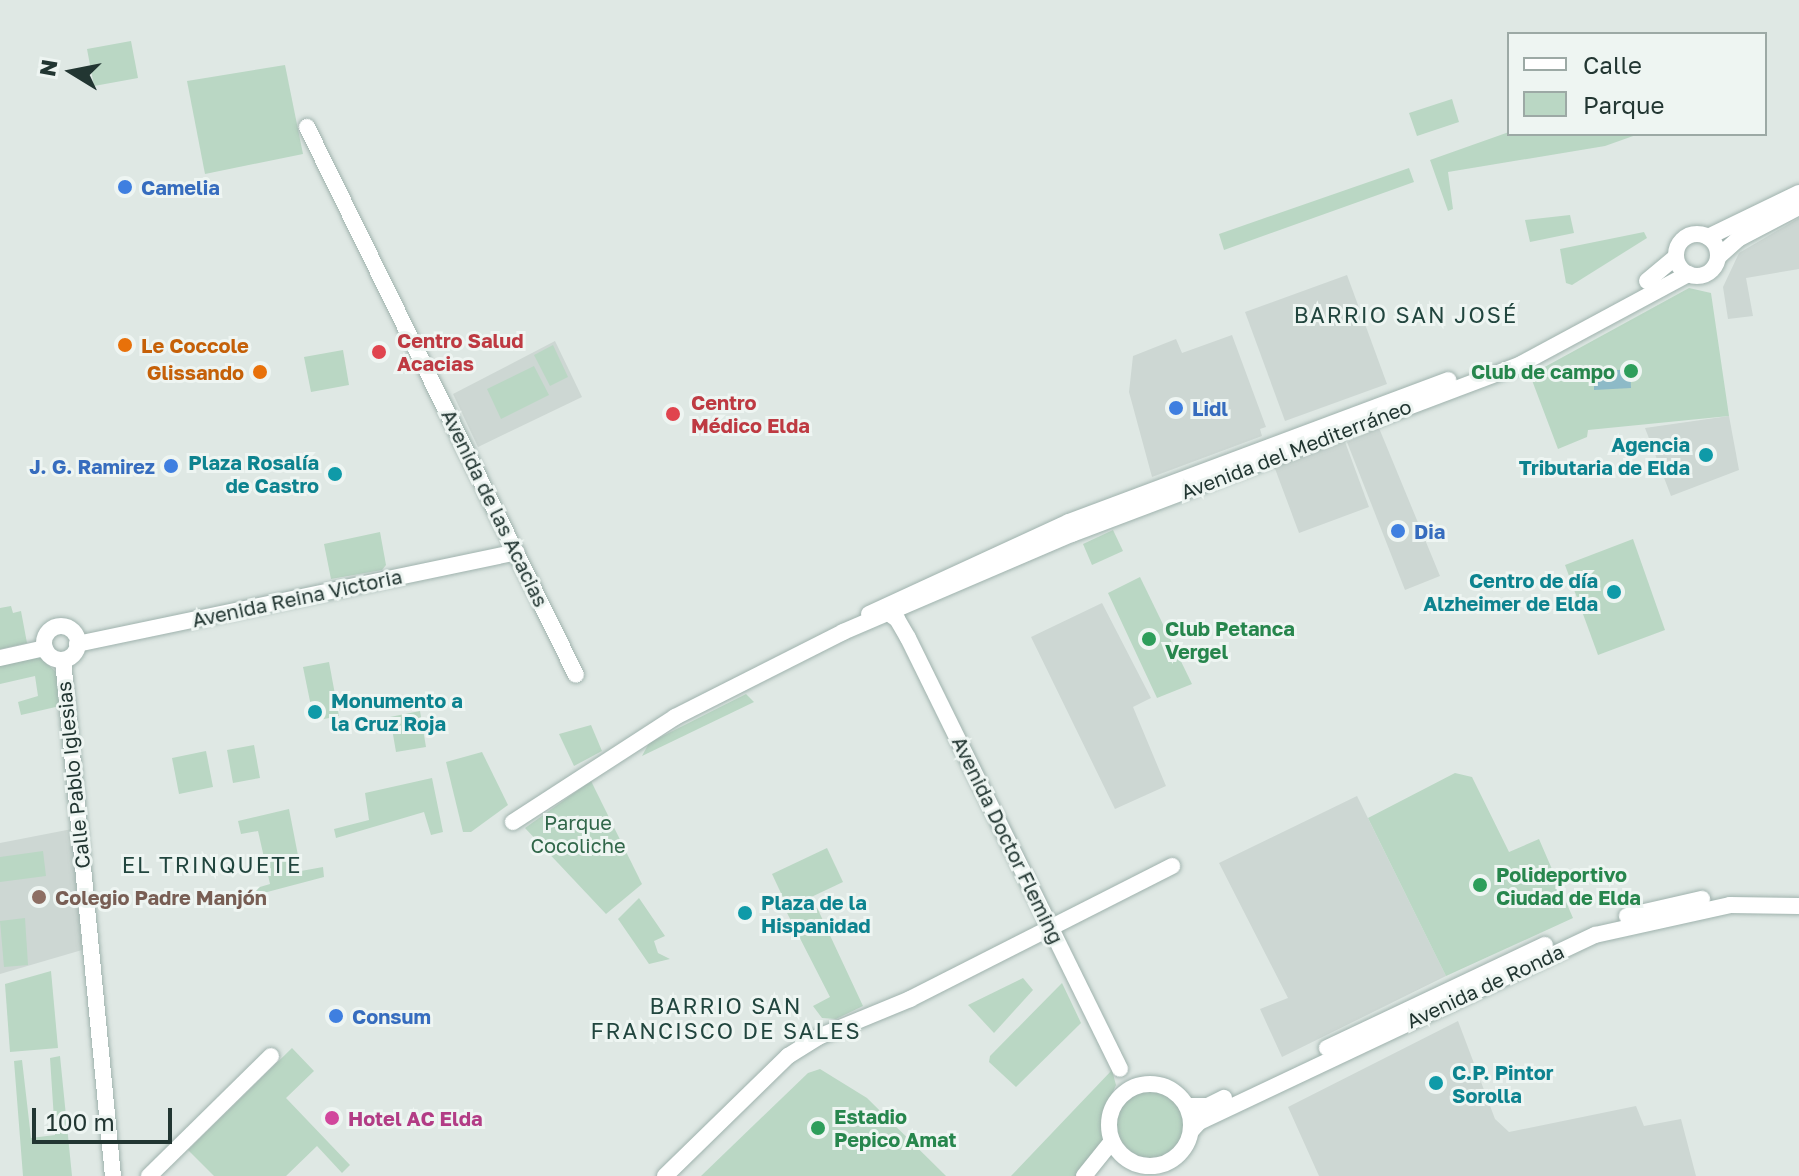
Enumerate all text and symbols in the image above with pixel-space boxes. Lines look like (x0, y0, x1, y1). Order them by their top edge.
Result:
north arrow (32, 32, 112, 112)
legend (1507, 32, 1767, 136)
text: Calle (1583, 50, 1642, 79)
text: N (33, 57, 63, 78)
text: Parque (1583, 90, 1664, 119)
place label: Camelia (141, 175, 220, 199)
marker: Camelia (116, 178, 134, 196)
district label: BARRIO SAN JOSÉ (1294, 302, 1518, 328)
place label: Centro Salud Acacias (397, 328, 523, 375)
place label: Le Coccole (141, 333, 249, 357)
marker: Le Coccole (116, 336, 134, 354)
marker: Centro Salud Acacias (368, 341, 390, 363)
place label: Club de campo (1471, 359, 1615, 383)
place label: Glissando (147, 360, 244, 384)
marker: Club de campo (1622, 362, 1640, 380)
marker: Glissando (251, 363, 269, 381)
place label: Centro Médico Elda (691, 390, 810, 437)
street label: Avenida del Mediterráneo (1177, 394, 1415, 504)
place label: Lidl (1192, 396, 1228, 420)
marker: Lidl (1167, 399, 1185, 417)
marker: Centro Médico Elda (662, 403, 684, 425)
street label: Avenida de las Acacias (437, 405, 553, 611)
place label: Agencia Tributaria de Elda (1519, 432, 1690, 479)
marker: Agencia Tributaria de Elda (1697, 446, 1715, 464)
place label: Plaza Rosalía de Castro (188, 450, 319, 497)
place label: J. G. Ramirez (29, 454, 155, 478)
marker: J. G. Ramirez (162, 457, 180, 475)
marker: Plaza Rosalía de Castro (326, 465, 344, 483)
place label: Dia (1414, 519, 1445, 543)
marker: Dia (1389, 522, 1407, 540)
street label: Avenida Reina Victoria (190, 564, 404, 632)
place label: Centro de día Alzheimer de Elda (1423, 568, 1598, 615)
marker: Centro de día Alzheimer de Elda (1605, 583, 1623, 601)
place label: Club Petanca Vergel (1165, 616, 1295, 663)
marker: Club Petanca Vergel (1140, 630, 1158, 648)
street label: Calle Pablo Iglesias (51, 680, 95, 870)
place label: Monumento a la Cruz Roja (331, 688, 463, 735)
marker: Monumento a la Cruz Roja (306, 703, 324, 721)
street label: Avenida Doctor Fleming (947, 732, 1069, 948)
park label: Parque Cocoliche (530, 811, 626, 858)
district label: EL TRINQUETE (122, 852, 302, 878)
place label: Polideportivo Ciudad de Elda (1496, 862, 1641, 909)
marker: Polideportivo Ciudad de Elda (1471, 876, 1489, 894)
place label: Colegio Padre Manjón (55, 885, 267, 909)
marker: Colegio Padre Manjón (30, 888, 48, 906)
place label: Plaza de la Hispanidad (761, 890, 871, 937)
marker: Plaza de la Hispanidad (736, 904, 754, 922)
street label: Avenida de Ronda (1402, 939, 1568, 1033)
district label: BARRIO SAN FRANCISCO DE SALES (590, 992, 862, 1044)
place label: Consum (352, 1004, 431, 1028)
marker: Consum (327, 1007, 345, 1025)
place label: C.P. Pintor Sorolla (1452, 1060, 1553, 1107)
marker: C.P. Pintor Sorolla (1427, 1074, 1445, 1092)
scale bar (36, 1092, 176, 1142)
place label: Estadio Pepico Amat (834, 1104, 957, 1151)
place label: Hotel AC Elda (348, 1106, 483, 1130)
text: 100 m (46, 1107, 115, 1136)
marker: Hotel AC Elda (323, 1109, 341, 1127)
marker: Estadio Pepico Amat (809, 1119, 827, 1137)

